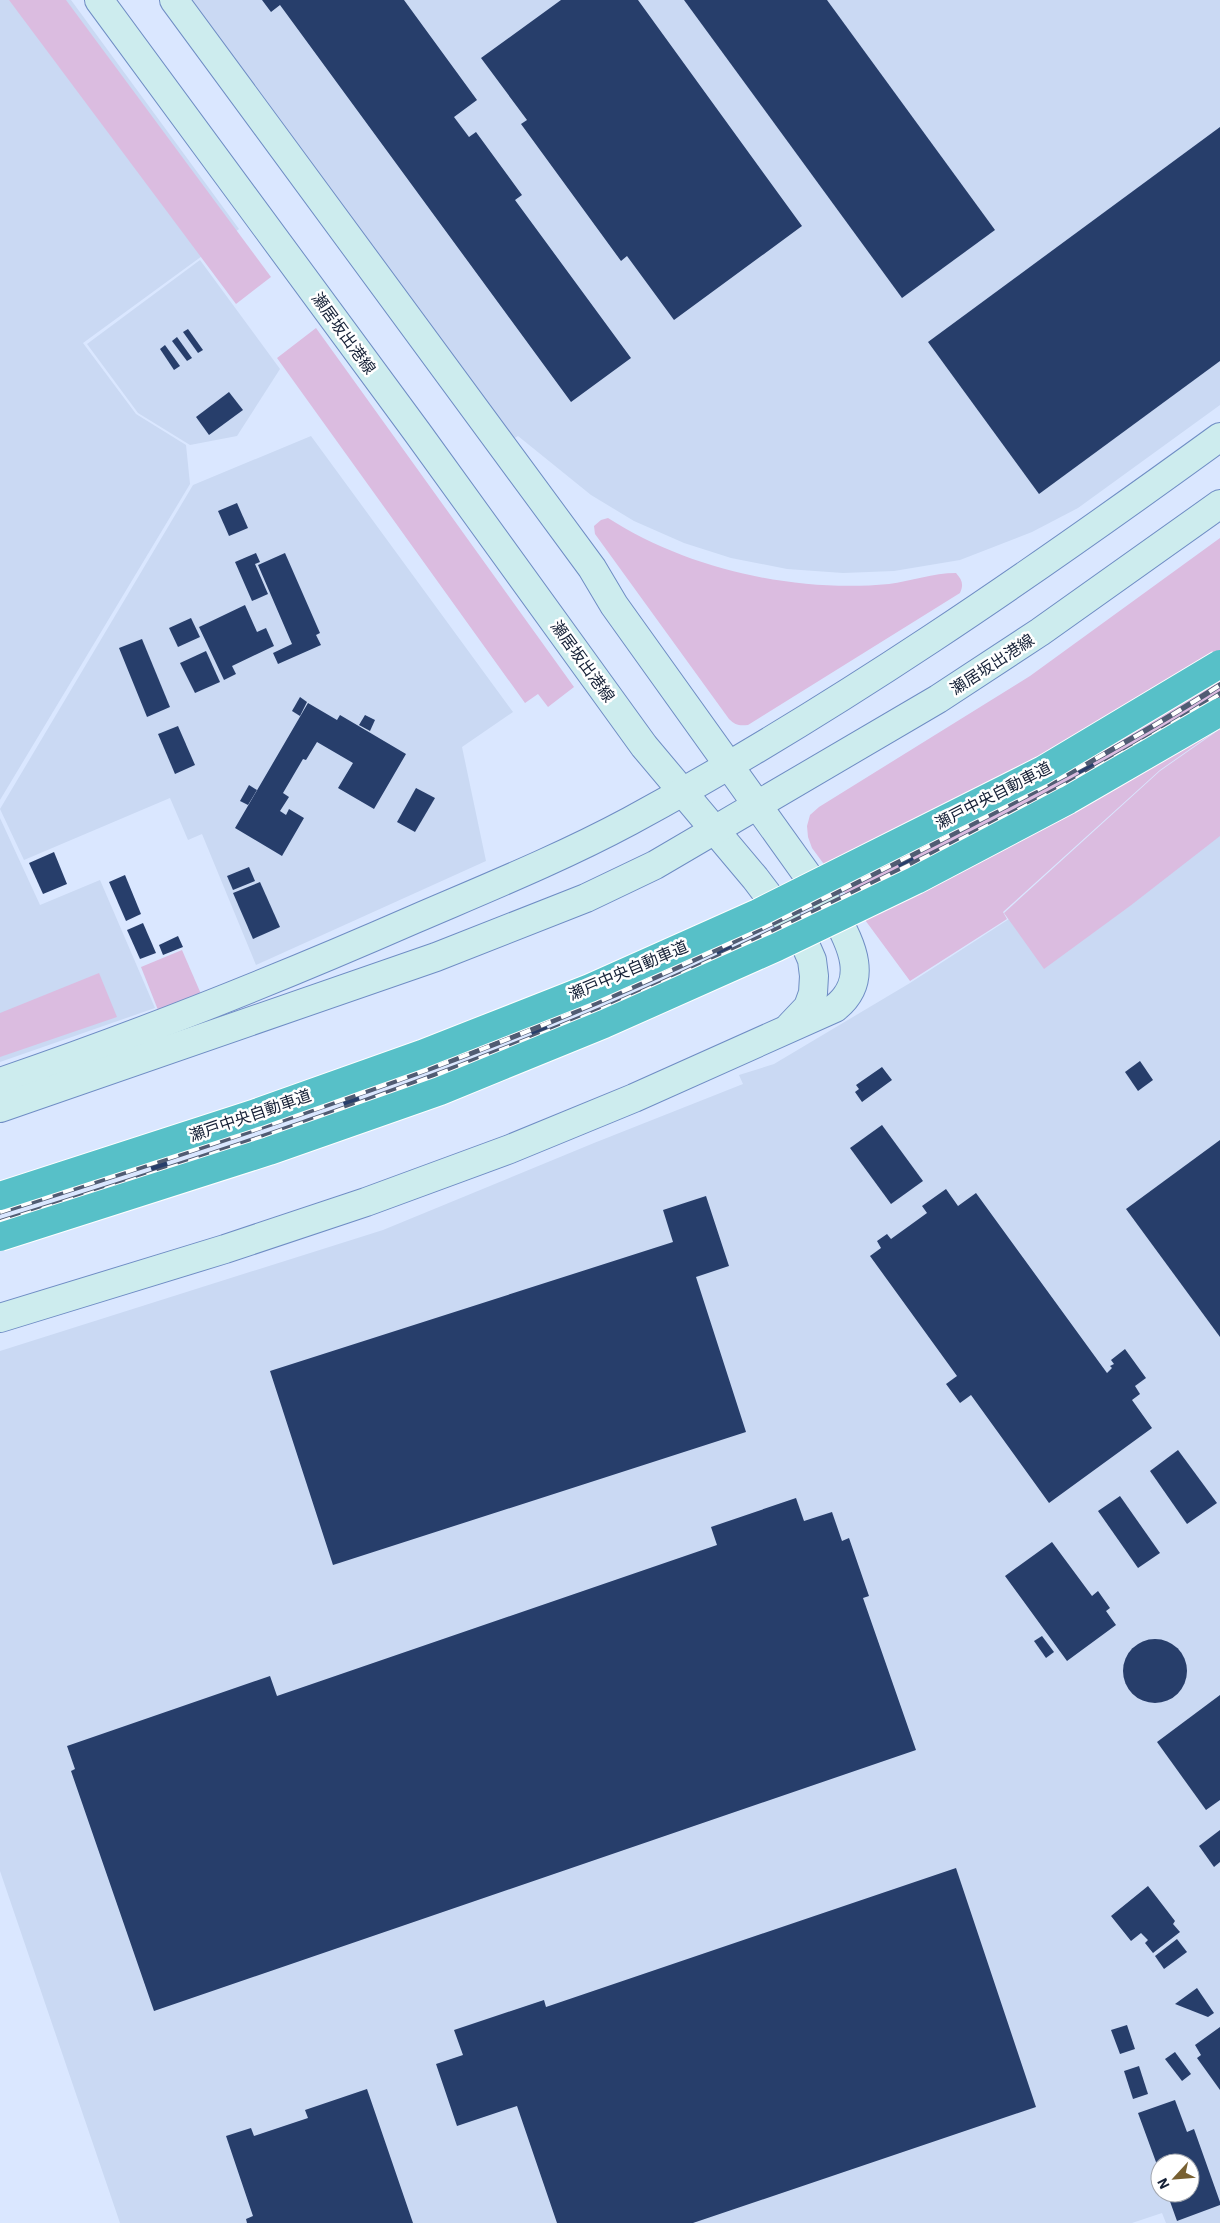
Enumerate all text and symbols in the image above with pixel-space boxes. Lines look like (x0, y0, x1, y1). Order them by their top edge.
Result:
street label: 瀬居坂出港線 (308, 288, 380, 378)
street label: 瀬居坂出港線 (547, 616, 619, 706)
street label: 瀬居坂出港線 (946, 629, 1038, 699)
street label: 瀬戸中央自動車道 (931, 757, 1055, 833)
street label: 瀬戸中央自動車道 (565, 936, 691, 1004)
street label: 瀬戸中央自動車道 (186, 1085, 314, 1145)
north arrow (1150, 2153, 1200, 2203)
text: N (1153, 2175, 1174, 2192)

